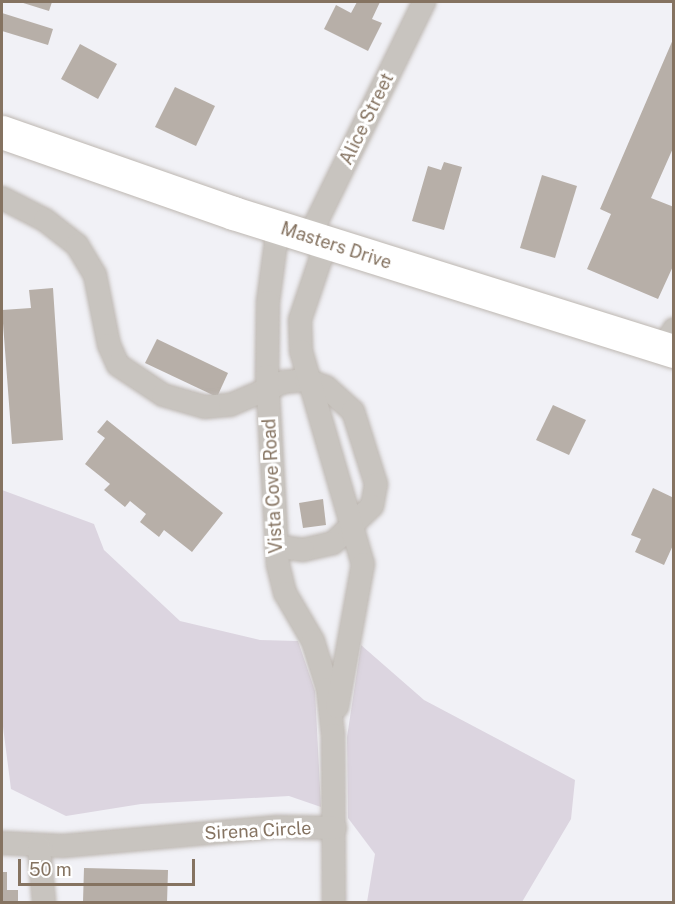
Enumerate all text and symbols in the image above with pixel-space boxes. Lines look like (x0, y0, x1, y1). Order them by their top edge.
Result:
street label: Alice Street (335, 70, 399, 168)
street label: Masters Drive (278, 218, 394, 274)
street label: Vista Cove Road (259, 418, 287, 554)
street label: Sirena Circle (204, 817, 312, 845)
scale bar (21, 847, 198, 885)
text: 50 m (29, 859, 72, 880)

